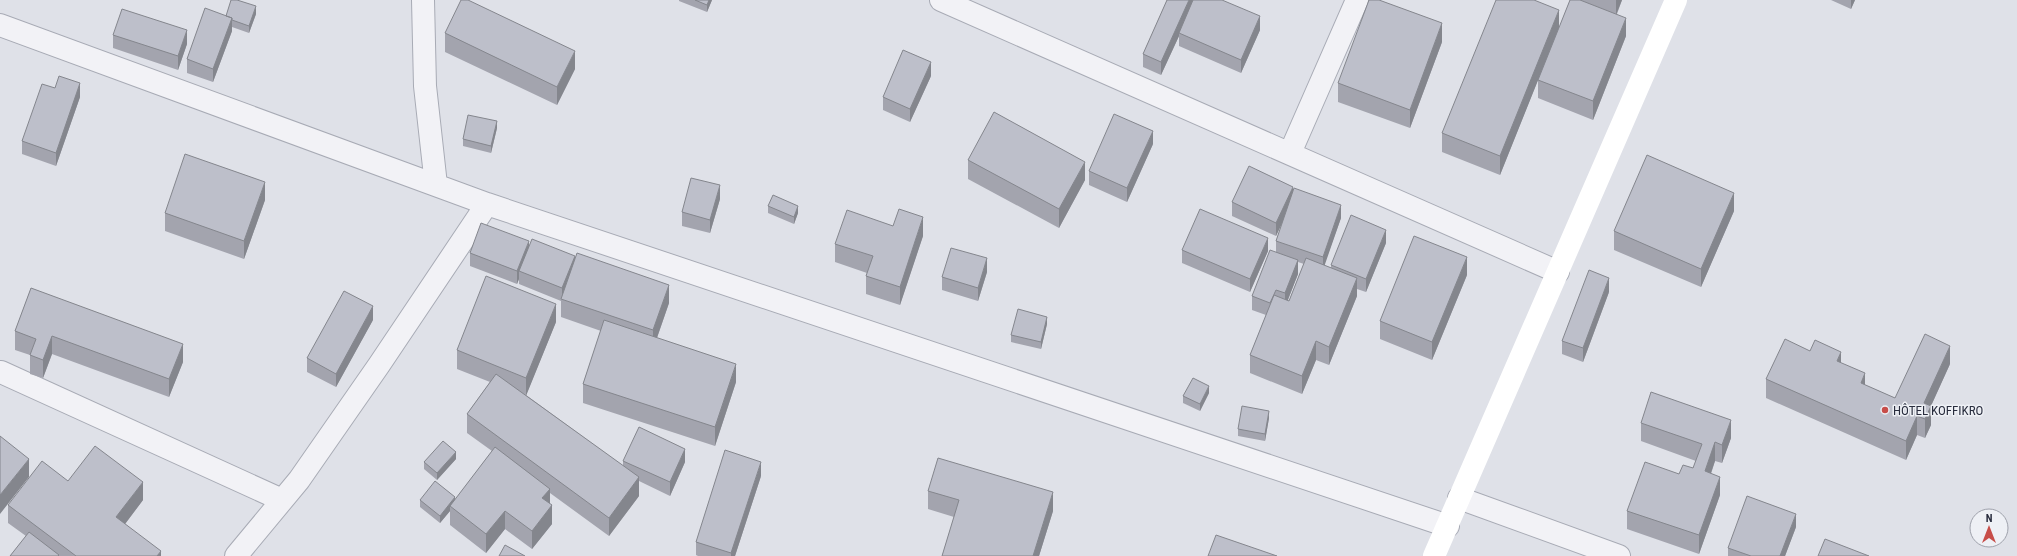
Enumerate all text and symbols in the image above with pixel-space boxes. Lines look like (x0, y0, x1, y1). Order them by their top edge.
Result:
place label: HÔTEL KOFFIKRO (1893, 403, 1984, 418)
marker: HÔTEL KOFFIKRO (1880, 405, 1890, 415)
north arrow (1969, 508, 2009, 548)
text: N (1986, 512, 1993, 525)

